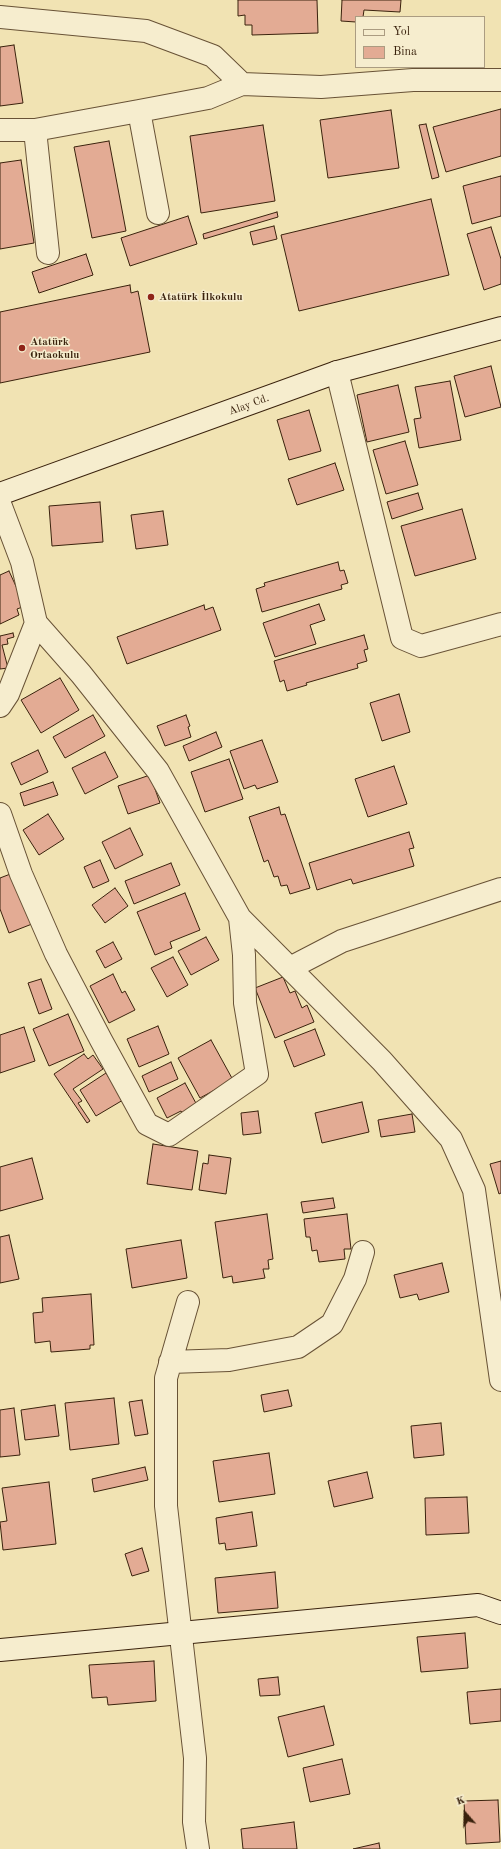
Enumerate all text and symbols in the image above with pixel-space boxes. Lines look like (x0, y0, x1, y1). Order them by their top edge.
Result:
legend (355, 16, 485, 68)
text: Yol (393, 26, 410, 38)
text: Bina (393, 46, 417, 58)
place label: Atatürk İlkokulu (159, 290, 243, 304)
marker: Atatürk İlkokulu (146, 292, 156, 302)
place label: Atatürk Ortaokulu (30, 335, 79, 361)
marker: Atatürk Ortaokulu (17, 343, 27, 353)
street label: Alay Cd. (227, 392, 271, 418)
north arrow (445, 1793, 485, 1833)
text: K (455, 1795, 467, 1808)

